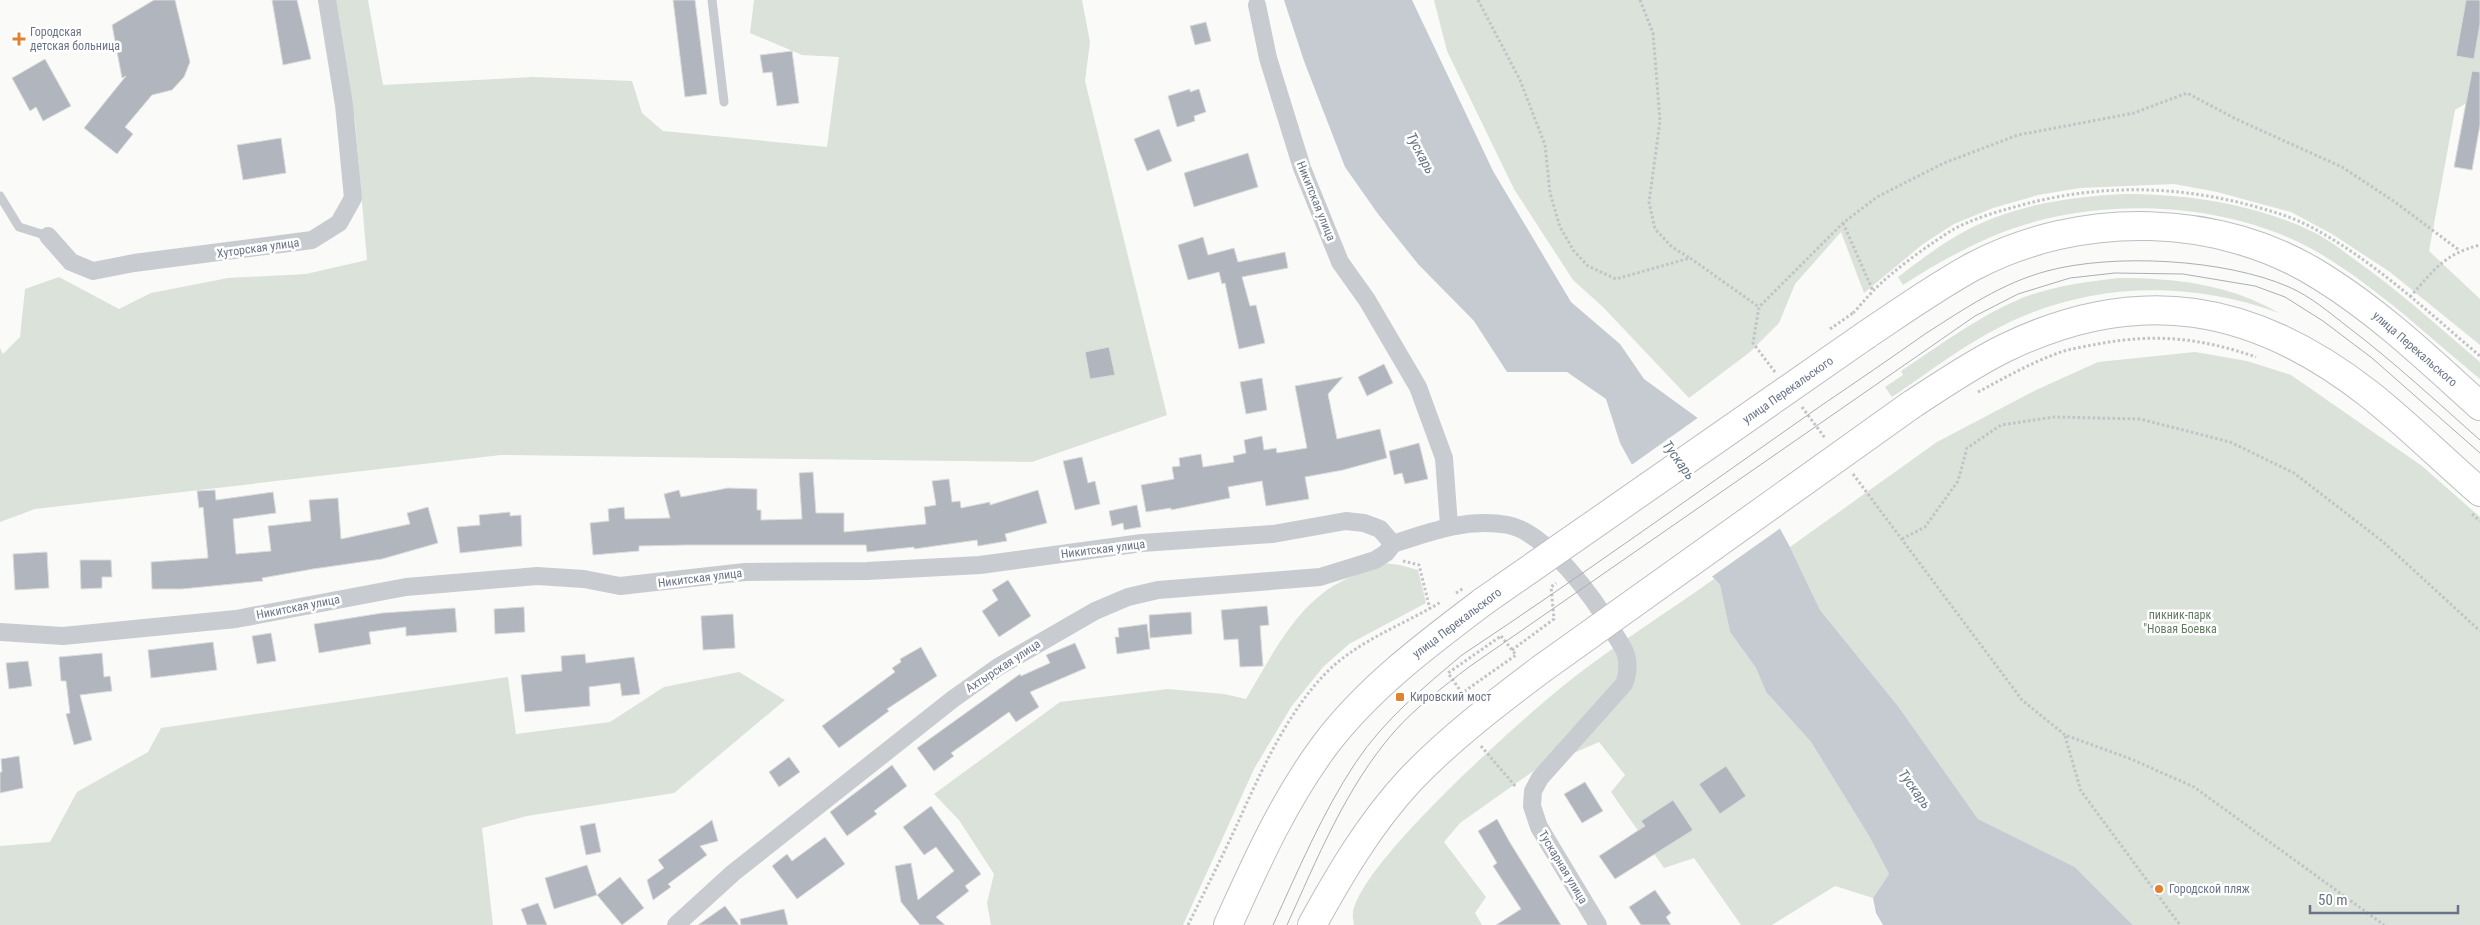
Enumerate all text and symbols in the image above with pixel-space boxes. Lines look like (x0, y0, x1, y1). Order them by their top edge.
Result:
place label: Городская детская больница (30, 25, 120, 53)
marker: Городская детская больница (12, 32, 26, 46)
water label: Тускарь (1403, 130, 1439, 176)
street label: Никитская улица (1294, 159, 1338, 243)
street label: Хуторская улица (216, 235, 300, 261)
street label: улица Перекальского (2370, 308, 2460, 390)
street label: улица Перекальского (1740, 353, 1836, 427)
water label: Тускарь (1659, 437, 1699, 483)
street label: Никитская улица (1060, 537, 1146, 561)
street label: Никитская улица (657, 566, 743, 590)
street label: улица Перекальского (1410, 585, 1504, 661)
street label: Никитская улица (255, 592, 341, 622)
park label: пикник-парк "Новая Боевка (2143, 608, 2217, 636)
street label: Ахтырская улица (963, 637, 1043, 695)
place label: Кировский мост (1410, 690, 1491, 704)
marker: Кировский мост (1394, 691, 1406, 703)
water label: Тускарь (1895, 766, 1935, 812)
street label: Тускарная улица (1536, 828, 1591, 906)
place label: Городской пляж (2169, 882, 2250, 896)
scale bar (2310, 882, 2458, 914)
marker: Городской пляж (2153, 883, 2165, 895)
text: 50 m (2318, 891, 2348, 909)

